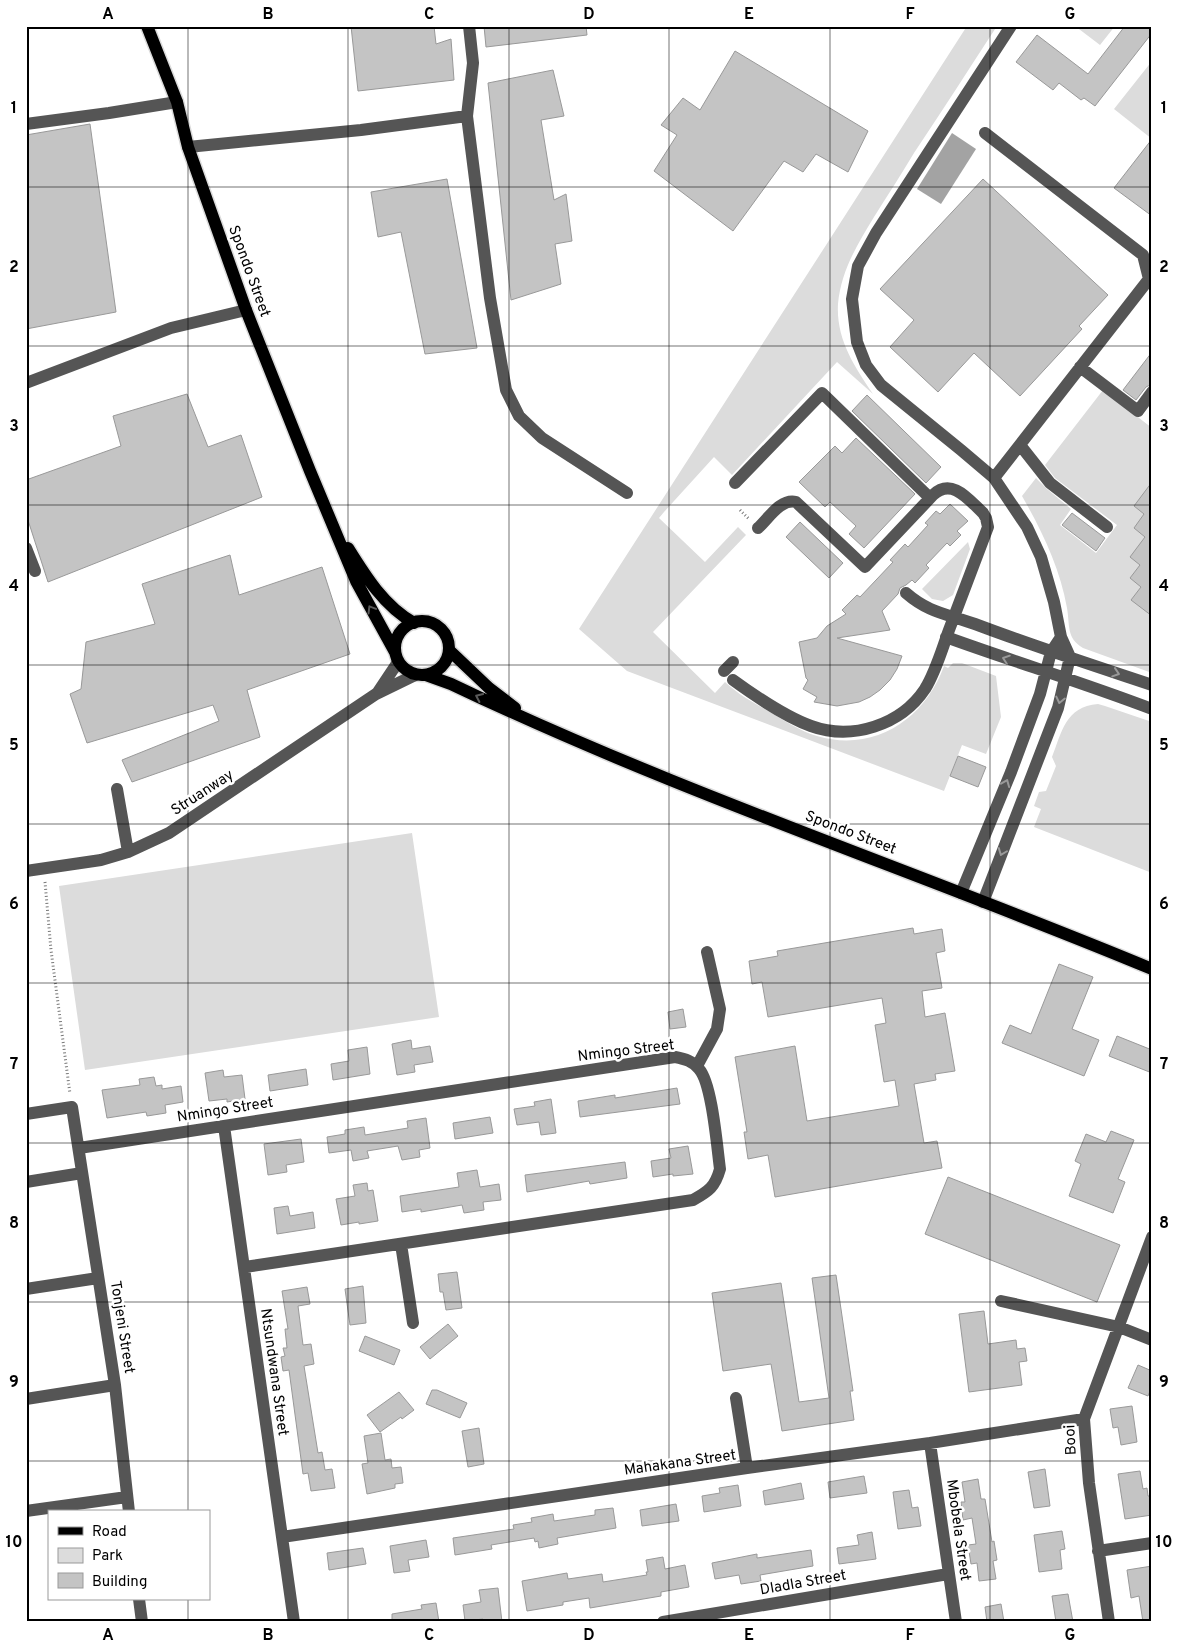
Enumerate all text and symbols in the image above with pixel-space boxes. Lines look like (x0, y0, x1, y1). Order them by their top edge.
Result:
text: A (102, 5, 114, 25)
text: B (262, 5, 274, 25)
text: C (424, 5, 434, 25)
text: D (583, 5, 595, 25)
text: E (744, 5, 754, 25)
text: F (905, 5, 915, 25)
text: G (1065, 5, 1075, 25)
text: 1 (11, 99, 17, 119)
text: 1 (1161, 99, 1167, 119)
street label: Spondo Street (223, 223, 274, 320)
text: 2 (9, 258, 19, 278)
text: 2 (1159, 258, 1169, 278)
text: 3 (9, 417, 19, 437)
text: 3 (1159, 417, 1169, 437)
text: 4 (9, 577, 19, 597)
text: 4 (1159, 577, 1169, 597)
one-way arrow (368, 605, 378, 614)
one-way arrow (1003, 655, 1011, 665)
one-way arrow (1111, 667, 1120, 677)
one-way arrow (475, 693, 484, 704)
one-way arrow (1055, 695, 1066, 704)
text: 5 (9, 736, 19, 756)
text: 5 (1159, 736, 1169, 756)
street label: Struanway (168, 766, 238, 821)
one-way arrow (1000, 779, 1010, 788)
street label: Spondo Street (802, 807, 899, 860)
one-way arrow (998, 847, 1008, 855)
text: 6 (9, 895, 19, 915)
text: 6 (1159, 895, 1169, 915)
street label: Nmingo Street (577, 1036, 676, 1067)
text: 7 (10, 1055, 18, 1075)
text: 7 (1160, 1055, 1168, 1075)
street label: Nmingo Street (176, 1093, 275, 1127)
text: 8 (9, 1214, 19, 1234)
text: 8 (1159, 1214, 1169, 1234)
street label: Tonjeni Street (105, 1279, 138, 1375)
street label: Ntsundwana Street (255, 1307, 292, 1437)
text: 9 (9, 1373, 19, 1393)
text: 9 (1159, 1373, 1169, 1393)
street label: Booi (1061, 1424, 1082, 1456)
street label: Mahakana Street (623, 1446, 737, 1481)
street label: Mbobela Street (941, 1478, 974, 1582)
legend (48, 1510, 210, 1600)
text: Road (92, 1523, 127, 1542)
text: 10 (6, 1533, 22, 1553)
text: 10 (1156, 1533, 1172, 1553)
text: Park (92, 1547, 123, 1566)
street label: Dladla Street (759, 1567, 848, 1600)
text: Building (92, 1573, 147, 1592)
text: A (102, 1626, 114, 1646)
text: B (262, 1626, 274, 1646)
text: C (424, 1626, 434, 1646)
text: D (583, 1626, 595, 1646)
text: E (744, 1626, 754, 1646)
text: F (905, 1626, 915, 1646)
text: G (1065, 1626, 1075, 1646)

